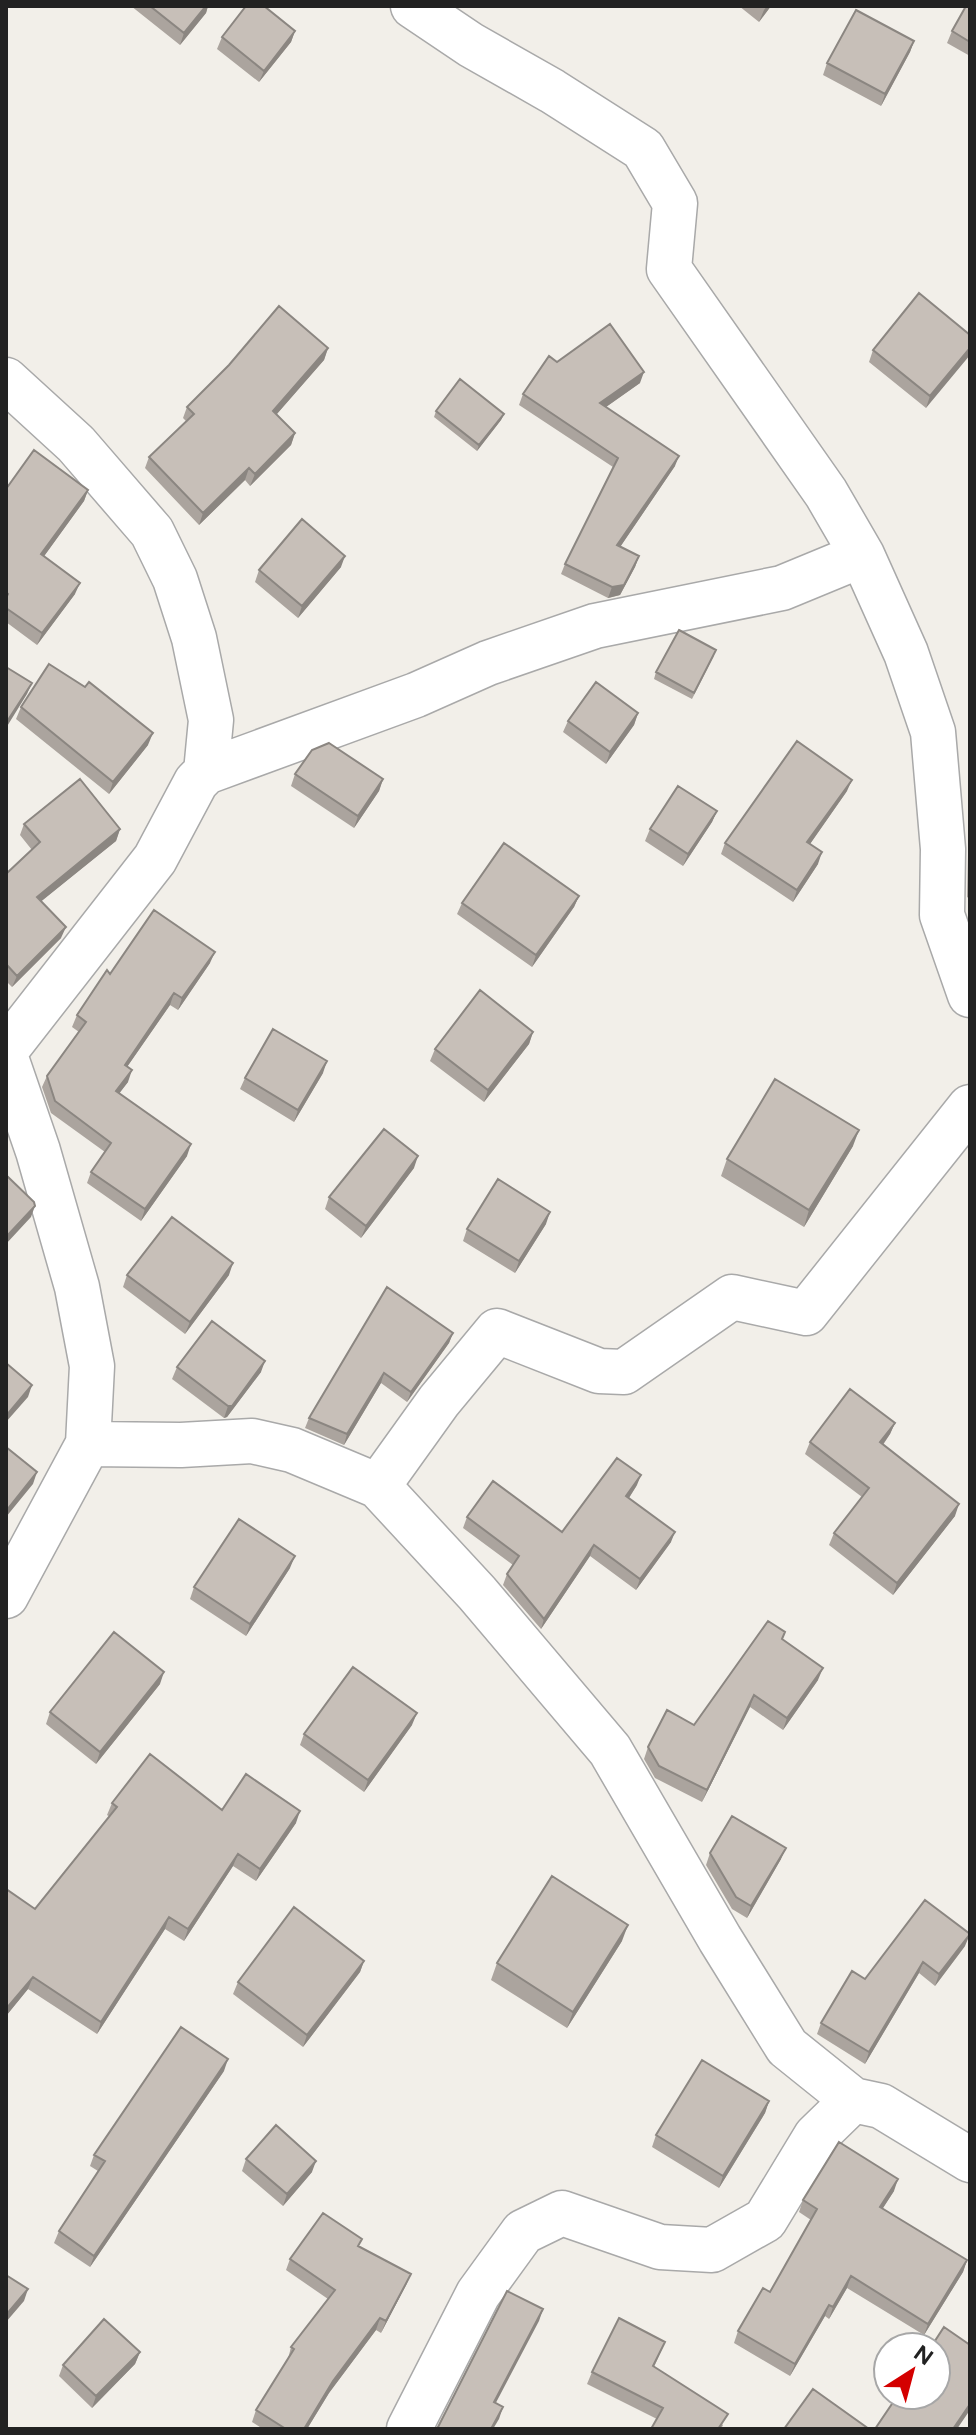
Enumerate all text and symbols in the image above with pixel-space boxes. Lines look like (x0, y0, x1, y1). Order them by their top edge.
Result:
north arrow (872, 2331, 952, 2411)
text: N (909, 2339, 938, 2371)

